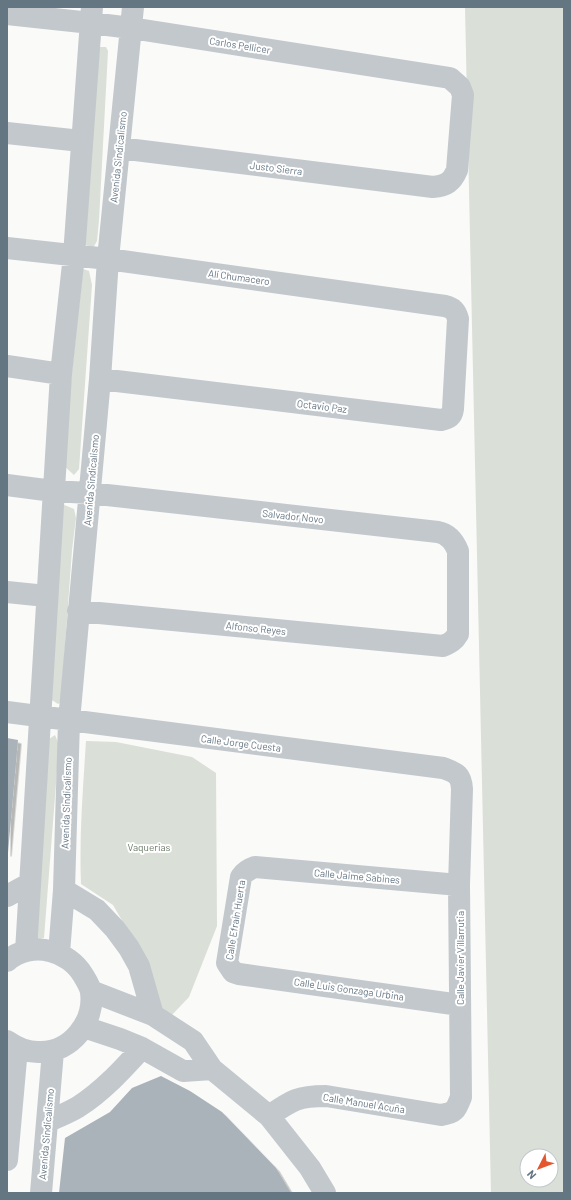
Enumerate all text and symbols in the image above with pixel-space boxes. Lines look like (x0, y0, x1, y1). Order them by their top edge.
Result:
street label: Carlos Pellicer (209, 34, 272, 56)
street label: Avenida Sindicalismo (107, 111, 129, 203)
street label: Justo Sierra (249, 159, 303, 177)
street label: Alí Chumacero (207, 267, 271, 287)
street label: Octavio Paz (296, 397, 348, 415)
street label: Avenida Sindicalismo (81, 434, 101, 526)
street label: Salvador Novo (262, 507, 324, 525)
street label: Alfonso Reyes (225, 619, 287, 637)
street label: Calle Jorge Cuesta (200, 732, 282, 754)
street label: Avenida Sindicalismo (58, 757, 74, 849)
park label: Vaquerias (128, 841, 171, 853)
street label: Calle Jaime Sabines (313, 866, 401, 886)
street label: Calle Efraín Huerta (223, 879, 247, 961)
street label: Calle Javier Villarrutia (454, 911, 466, 1005)
street label: Calle Luis Gonzaga Urbina (293, 975, 405, 1003)
street label: Avenida Sindicalismo (36, 1088, 56, 1180)
street label: Calle Manuel Acuña (322, 1091, 406, 1115)
north arrow (519, 1148, 559, 1188)
text: N (524, 1168, 538, 1182)

